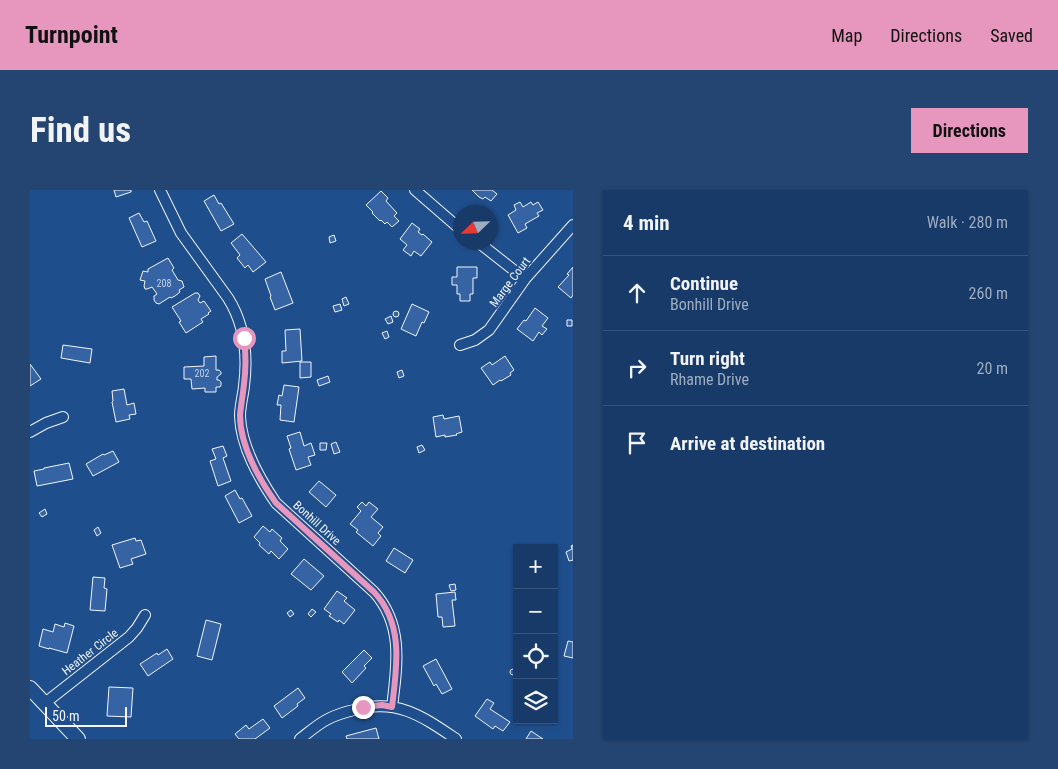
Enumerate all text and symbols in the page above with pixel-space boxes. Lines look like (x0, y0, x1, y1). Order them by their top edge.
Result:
text: Turnpoint (25, 21, 118, 49)
text: Map (831, 25, 862, 46)
text: Directions (890, 25, 962, 46)
text: Saved (990, 25, 1033, 46)
button: Directions (911, 108, 1028, 153)
text: Find us (30, 110, 131, 151)
north arrow (453, 205, 498, 250)
text: 4 min (623, 211, 670, 235)
text: Walk · 280 m (927, 213, 1008, 232)
street label: Marge Court (487, 254, 534, 310)
text: Continue (670, 272, 738, 295)
house number: 208 (157, 278, 171, 289)
icon: ahead (623, 279, 651, 307)
text: 260 m (969, 284, 1008, 303)
text: Bonhill Drive (670, 295, 749, 314)
route start (233, 327, 256, 350)
text: Turn right (670, 347, 745, 370)
icon: right (623, 354, 651, 382)
text: 20 m (976, 359, 1008, 378)
house number: 202 (195, 368, 209, 379)
text: Rhame Drive (670, 370, 749, 389)
icon: arrive (623, 429, 651, 457)
text: Arrive at destination (670, 432, 825, 455)
street label: Bonhill Drive (290, 498, 344, 548)
map controls (513, 544, 558, 724)
button: + (513, 544, 558, 589)
button: − (513, 589, 558, 634)
street label: Heather Circle (59, 626, 121, 678)
button: locate (513, 634, 558, 679)
button: layers (513, 679, 558, 724)
route end (352, 696, 375, 719)
scale bar (45, 704, 128, 727)
text: 50 m (52, 708, 80, 724)

